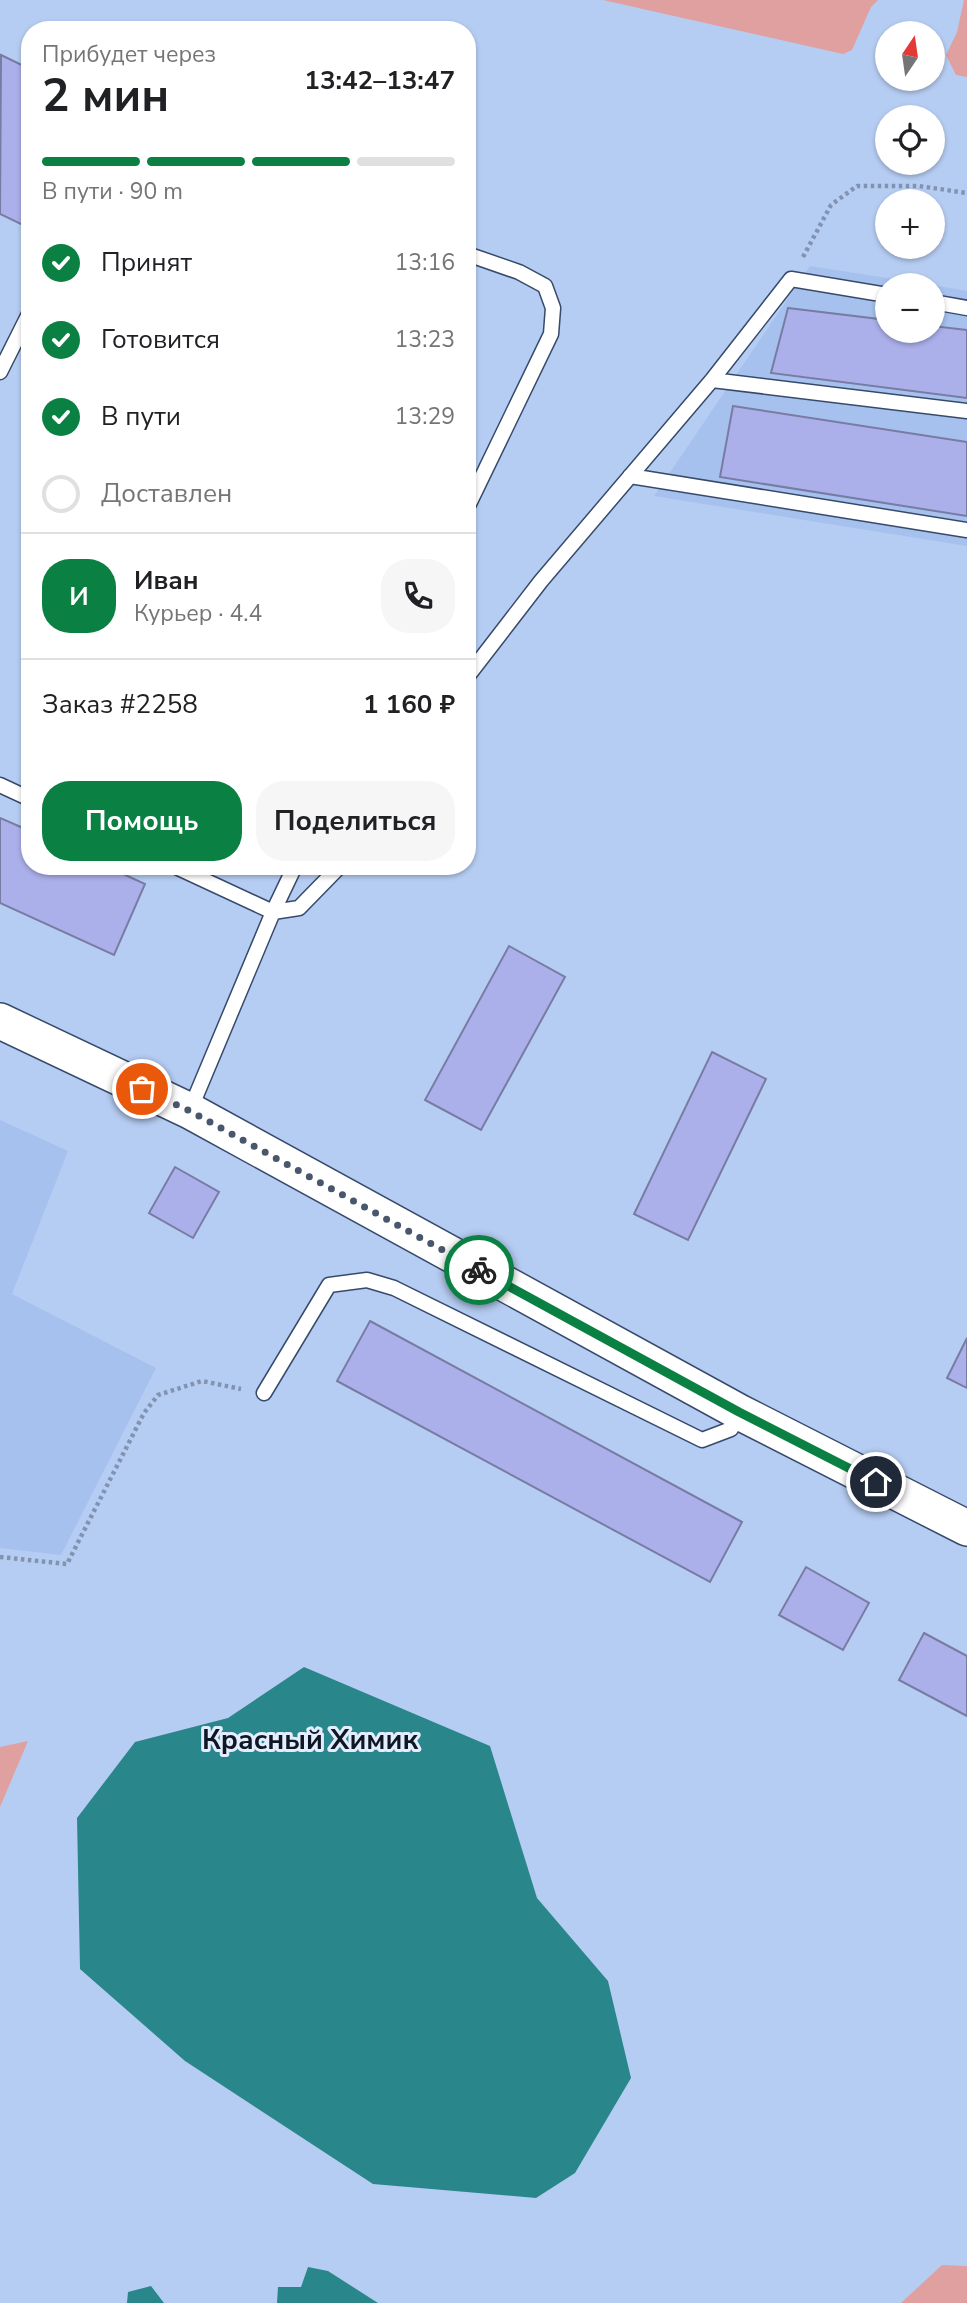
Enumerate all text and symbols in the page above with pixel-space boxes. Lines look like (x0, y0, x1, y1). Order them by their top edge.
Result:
north arrow (875, 21, 945, 91)
map controls (875, 21, 945, 343)
text: Прибудет через (42, 39, 216, 70)
text: 13:42–13:47 (304, 63, 455, 98)
text: 2 мин (42, 64, 169, 127)
button: locate (875, 105, 945, 175)
text: В пути · 90 m (42, 176, 183, 207)
button: + (875, 189, 945, 259)
icon: check (42, 244, 80, 282)
text: Принят (101, 245, 192, 280)
text: 13:16 (395, 247, 455, 278)
button: − (875, 273, 945, 343)
icon: check (42, 321, 80, 359)
text: Готовится (101, 322, 220, 357)
text: 13:23 (395, 324, 455, 355)
icon: check (42, 398, 80, 436)
text: В пути (101, 399, 181, 434)
text: 13:29 (395, 401, 455, 432)
text: Доставлен (101, 476, 232, 511)
button: phone (381, 559, 455, 633)
text: Иван (134, 563, 199, 598)
text: И (69, 579, 89, 614)
text: Курьер · 4.4 (134, 598, 262, 629)
text: Заказ #2258 (42, 687, 198, 722)
text: 1 160 ₽ (363, 687, 455, 722)
button: Помощь (42, 781, 242, 861)
button: Поделиться (256, 781, 455, 861)
pin (112, 1059, 172, 1119)
icon: bag (123, 1070, 161, 1108)
courier (444, 1235, 514, 1305)
icon: bike (460, 1251, 498, 1289)
pin (846, 1452, 906, 1512)
icon: home (857, 1463, 895, 1501)
district label: Красный Химик (202, 1721, 418, 1759)

